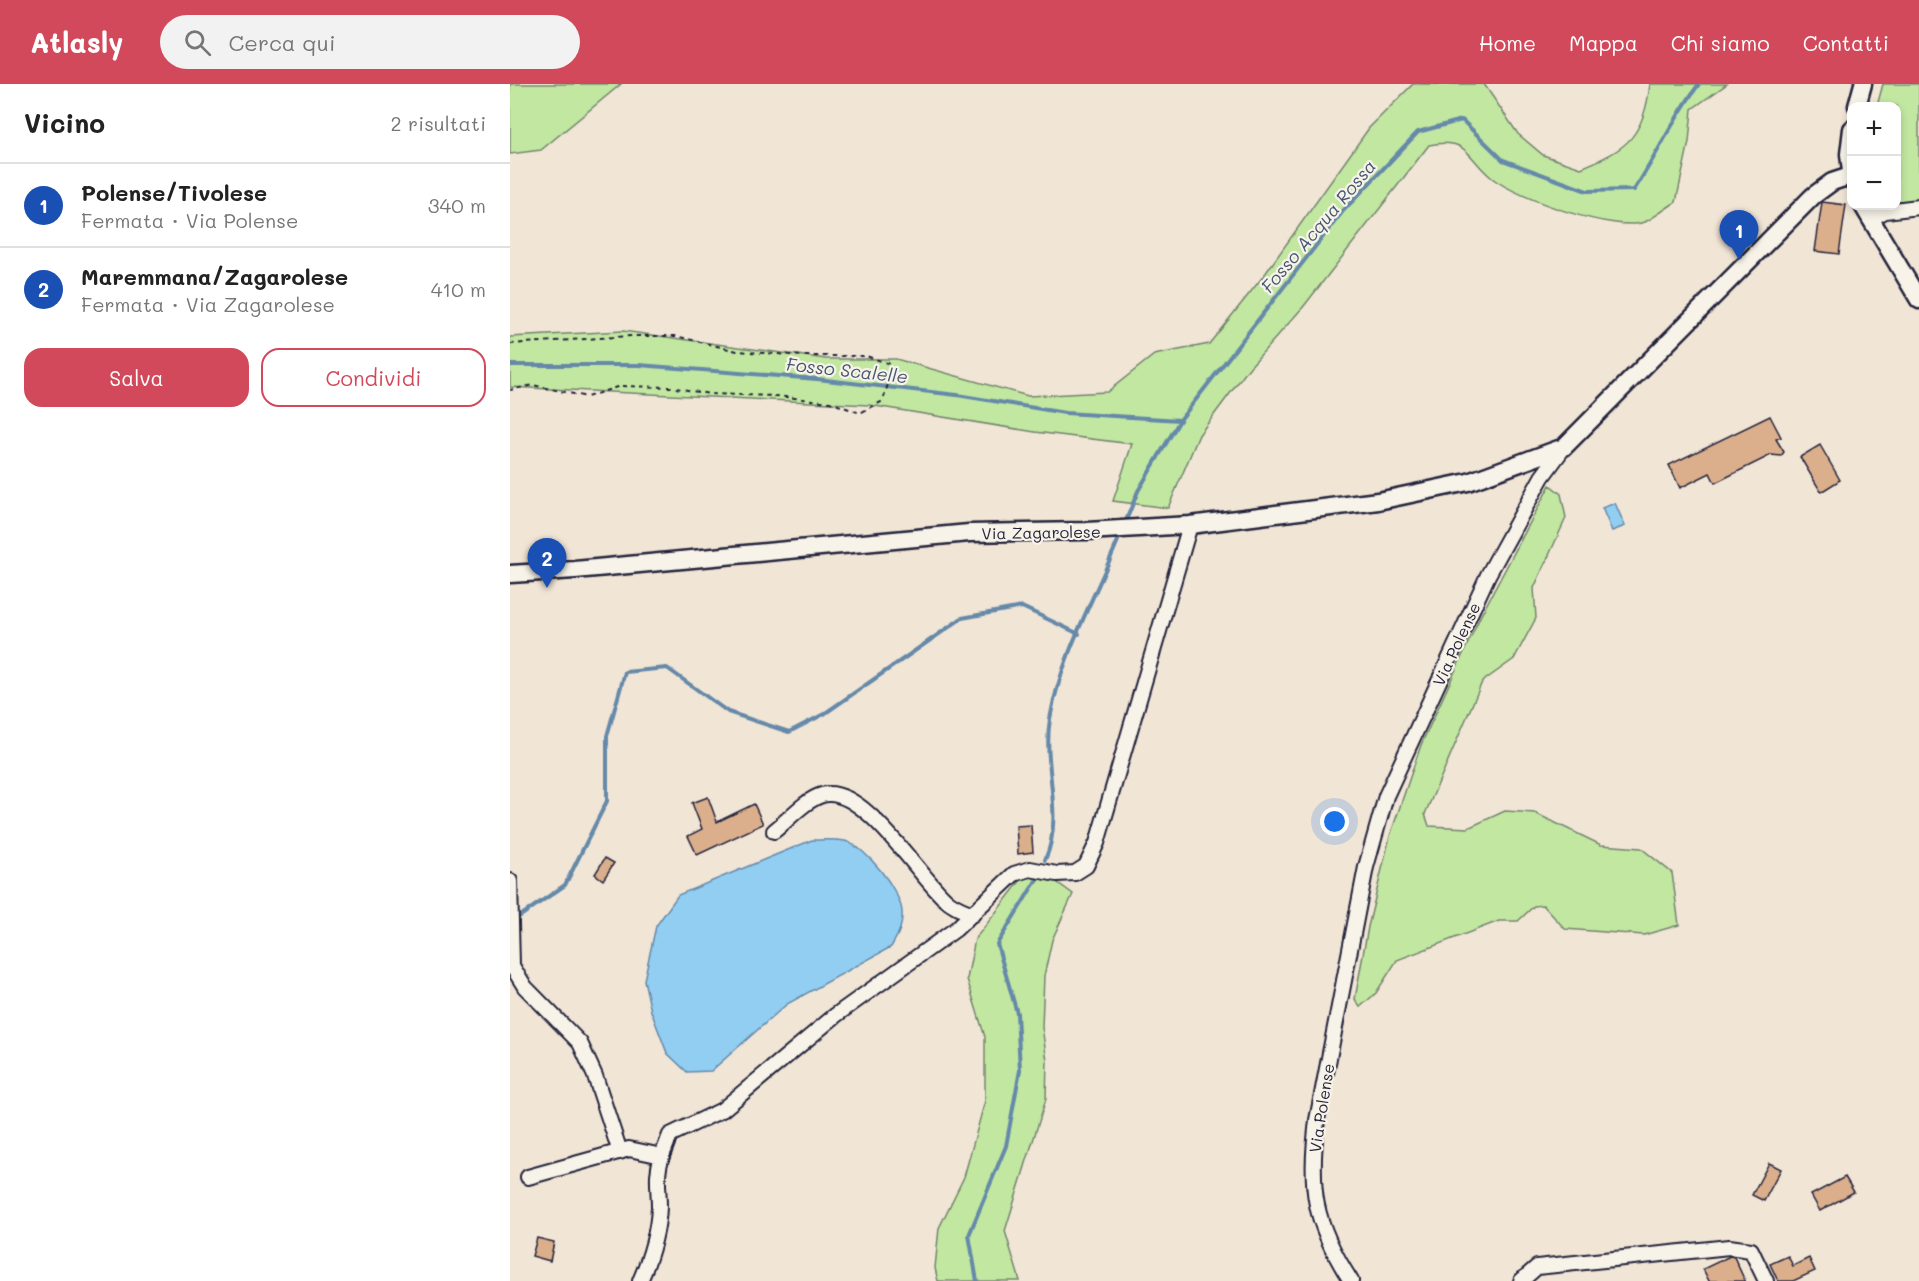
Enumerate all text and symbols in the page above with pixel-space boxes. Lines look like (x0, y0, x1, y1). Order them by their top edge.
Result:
search box (160, 15, 580, 69)
text: Atlasly (30, 24, 124, 60)
icon: search (181, 26, 214, 59)
text: Cerca qui (229, 28, 335, 57)
text: Home (1479, 29, 1536, 56)
text: Mappa (1569, 29, 1638, 56)
text: Chi siamo (1671, 29, 1770, 56)
text: Contatti (1803, 29, 1889, 56)
map controls (1847, 102, 1901, 210)
button: + (1847, 102, 1901, 156)
text: Vicino (24, 106, 105, 140)
text: 2 risultati (390, 110, 486, 136)
water label: Fosso Acqua Rossa (1255, 154, 1381, 298)
button: − (1847, 156, 1901, 210)
text: Polense/Tivolese (81, 178, 267, 207)
text: 1 (39, 192, 48, 218)
text: 340 m (428, 192, 486, 218)
text: Fermata · Via Polense (81, 207, 298, 233)
pin: 1 (1720, 210, 1758, 260)
text: Maremmana/Zagarolese (81, 262, 348, 291)
text: 2 (38, 276, 49, 302)
text: 410 m (431, 276, 486, 302)
text: Fermata · Via Zagarolese (81, 291, 335, 317)
button: Salva (24, 348, 249, 407)
button: Condividi (261, 348, 486, 407)
water label: Fosso Scalelle (785, 352, 909, 388)
street label: Via Zagarolese (981, 520, 1101, 544)
pin: 2 (528, 538, 567, 588)
street label: Via Polense (1427, 599, 1485, 689)
your location (1320, 807, 1349, 836)
street label: Via Polense (1304, 1062, 1338, 1154)

